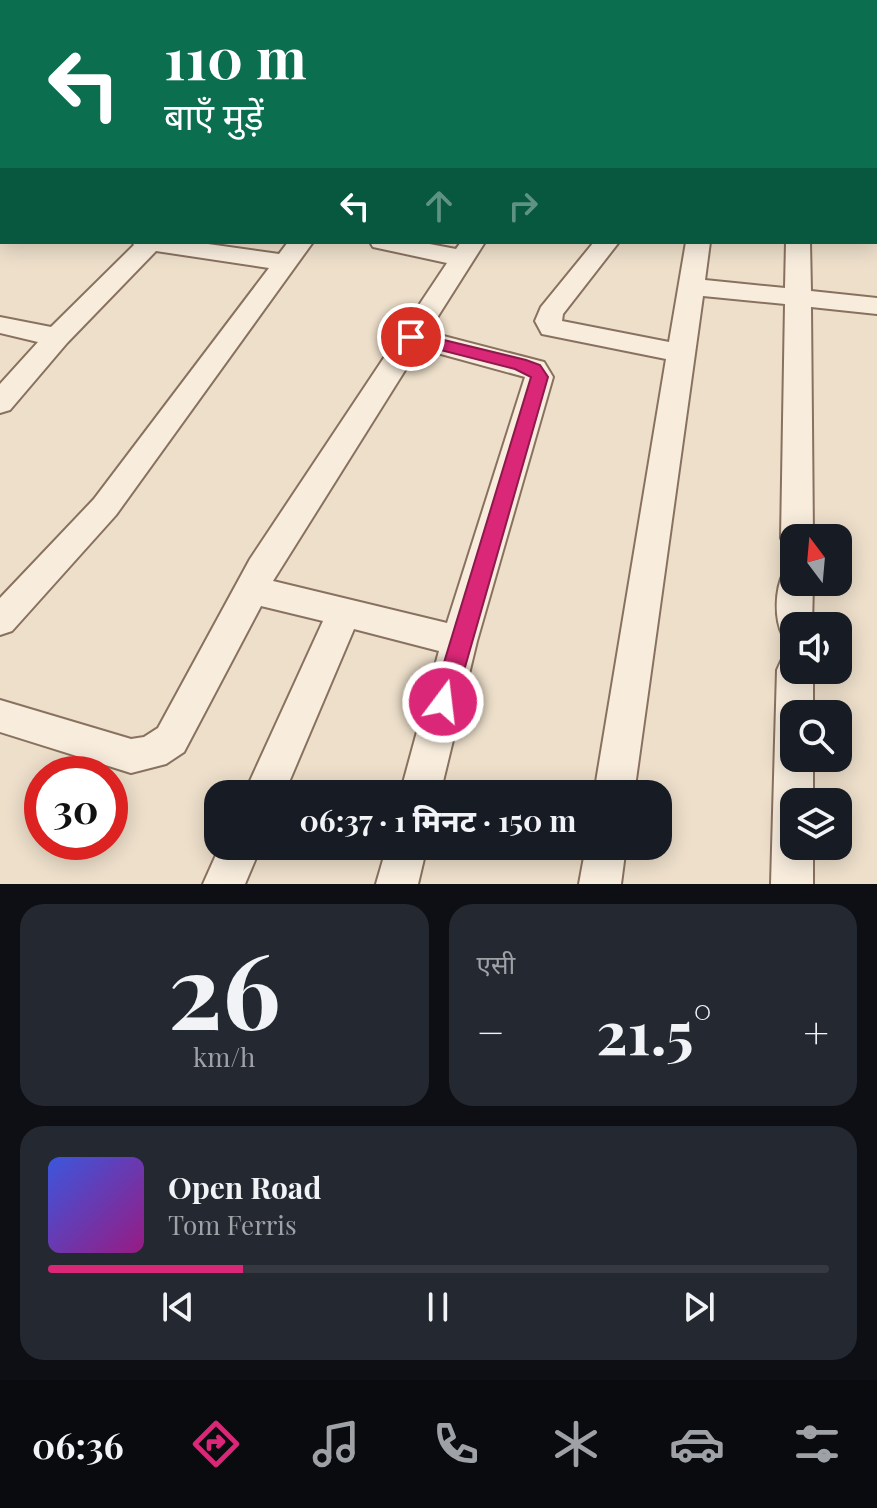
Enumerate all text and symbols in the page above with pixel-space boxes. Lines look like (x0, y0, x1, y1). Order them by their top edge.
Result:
text: 110 m (164, 19, 307, 94)
icon: left (32, 32, 136, 136)
text: बाएँ मुड़ें (164, 91, 264, 139)
icon: left (333, 184, 377, 228)
icon: ahead (417, 184, 461, 228)
icon: right (501, 184, 545, 228)
pin (377, 303, 445, 371)
icon: arrive (389, 315, 433, 359)
north arrow (780, 524, 852, 596)
map controls (780, 524, 852, 860)
button: sound (780, 612, 852, 684)
position arrow (401, 660, 485, 744)
button: search (780, 700, 852, 772)
speed limit sign: 30 (24, 756, 128, 860)
button: layers (780, 788, 852, 860)
text: 06:37 · 1 मिनट · 150 m (299, 800, 577, 840)
text: 26 (168, 917, 281, 1056)
text: एसी (477, 946, 515, 981)
text: 21.5° (596, 990, 712, 1070)
text: − (477, 1001, 505, 1060)
text: + (803, 1001, 829, 1060)
text: km/h (193, 1039, 255, 1074)
text: Open Road (168, 1167, 321, 1207)
text: Tom Ferris (168, 1207, 297, 1242)
icon: previous (156, 1285, 200, 1329)
icon: pause (416, 1285, 460, 1329)
icon: next (677, 1285, 721, 1329)
icon: directions (188, 1416, 244, 1472)
icon: music (308, 1416, 364, 1472)
icon: phone (428, 1416, 484, 1472)
icon: climate (548, 1416, 604, 1472)
icon: car (669, 1416, 725, 1472)
icon: filters (789, 1416, 845, 1472)
text: 06:36 (32, 1420, 124, 1468)

